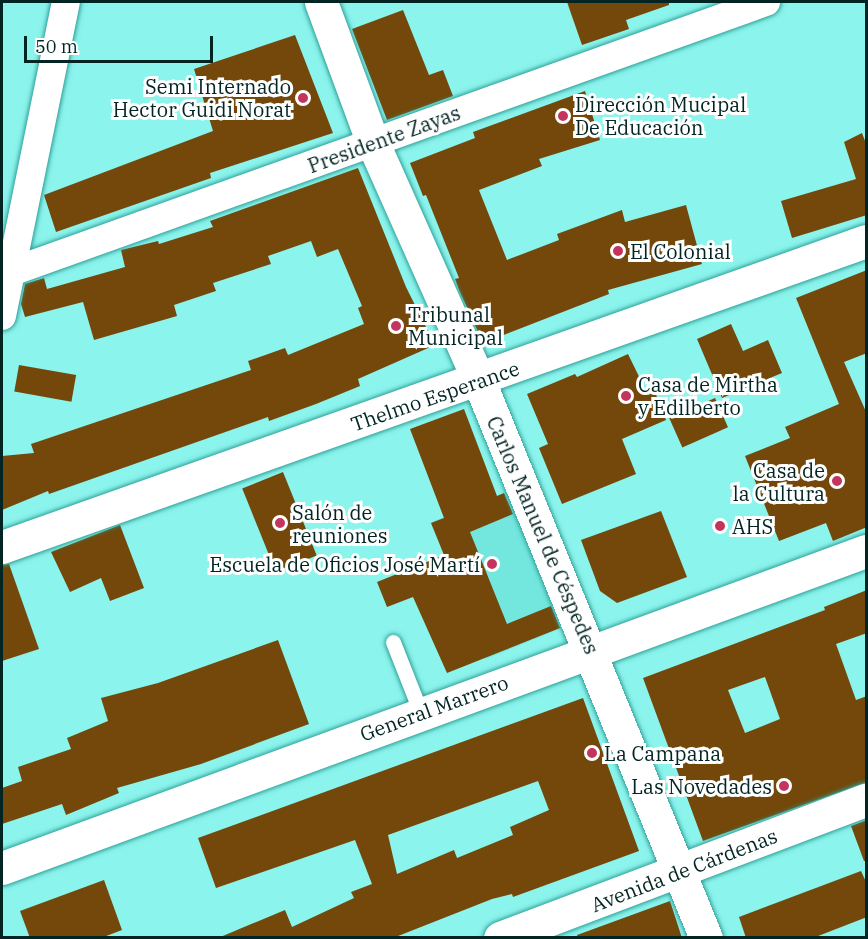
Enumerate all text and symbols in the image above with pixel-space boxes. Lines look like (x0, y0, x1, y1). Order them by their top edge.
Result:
scale bar (27, 24, 216, 62)
text: 50 m (35, 35, 78, 58)
place label: Semi Internado Hector Guidi Norat (113, 74, 291, 121)
marker: Semi Internado Hector Guidi Norat (296, 91, 310, 105)
place label: Dirección Mucipal De Educación (575, 92, 746, 139)
street label: Presidente Zayas (304, 100, 464, 178)
marker: Dirección Mucipal De Educación (556, 109, 570, 123)
place label: El Colonial (630, 239, 731, 263)
marker: El Colonial (611, 244, 625, 258)
place label: Tribunal Municipal (408, 302, 503, 349)
marker: Tribunal Municipal (389, 319, 403, 333)
street label: Thelmo Esperance (348, 356, 522, 436)
place label: Casa de Mirtha y Edilberto (638, 372, 778, 419)
marker: Casa de Mirtha y Edilberto (619, 389, 633, 403)
street label: Carlos Manuel de Céspedes (482, 413, 604, 657)
place label: Casa de la Cultura (733, 458, 825, 505)
marker: Casa de la Cultura (830, 474, 844, 488)
place label: Salón de reuniones (292, 500, 388, 547)
place label: AHS (732, 514, 773, 538)
marker: Salón de reuniones (273, 516, 287, 530)
marker: AHS (713, 519, 727, 533)
place label: Escuela de Oficios José Martí (210, 552, 480, 576)
marker: Escuela de Oficios José Martí (485, 557, 499, 571)
street label: General Marrero (357, 670, 511, 746)
place label: La Campana (604, 741, 721, 765)
marker: La Campana (585, 746, 599, 760)
place label: Las Novedades (631, 774, 772, 798)
marker: Las Novedades (777, 779, 791, 793)
street label: Avenida de Cárdenas (587, 823, 781, 917)

